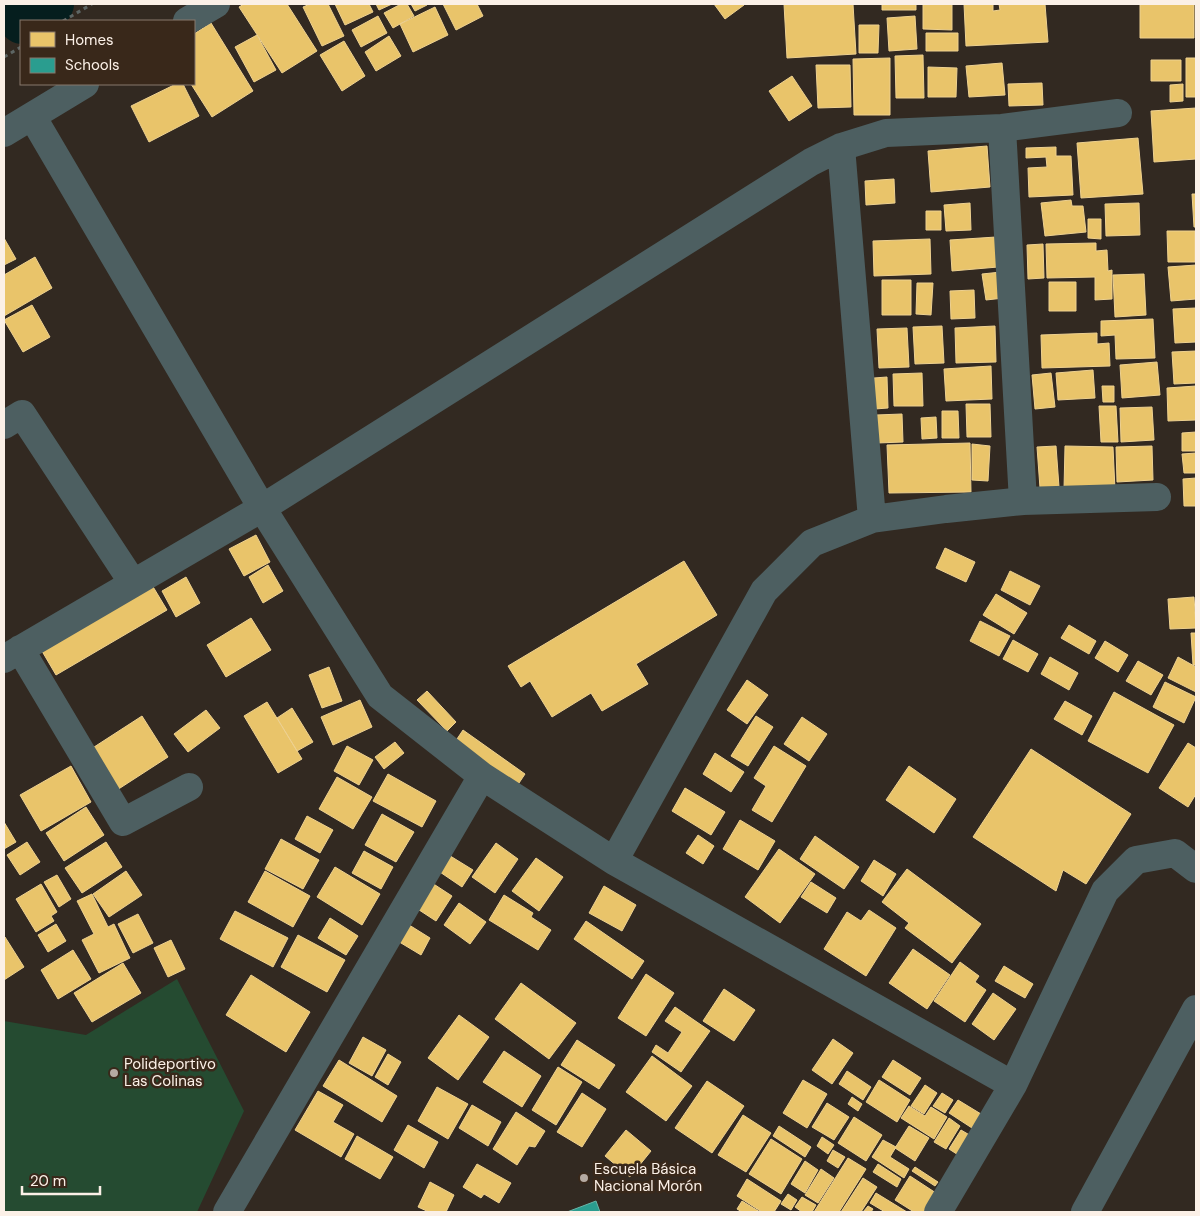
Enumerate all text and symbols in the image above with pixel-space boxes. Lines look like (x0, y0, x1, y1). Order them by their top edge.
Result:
legend (20, 20, 195, 85)
text: Homes (65, 30, 114, 50)
text: Schools (65, 55, 120, 75)
place label: Polideportivo Las Colinas (124, 1054, 216, 1091)
marker: Polideportivo Las Colinas (108, 1067, 120, 1079)
place label: Escuela Básica Nacional Morón (594, 1159, 702, 1196)
scale bar (22, 1164, 100, 1196)
text: 20 m (30, 1171, 66, 1191)
marker: Escuela Básica Nacional Morón (578, 1172, 590, 1184)

